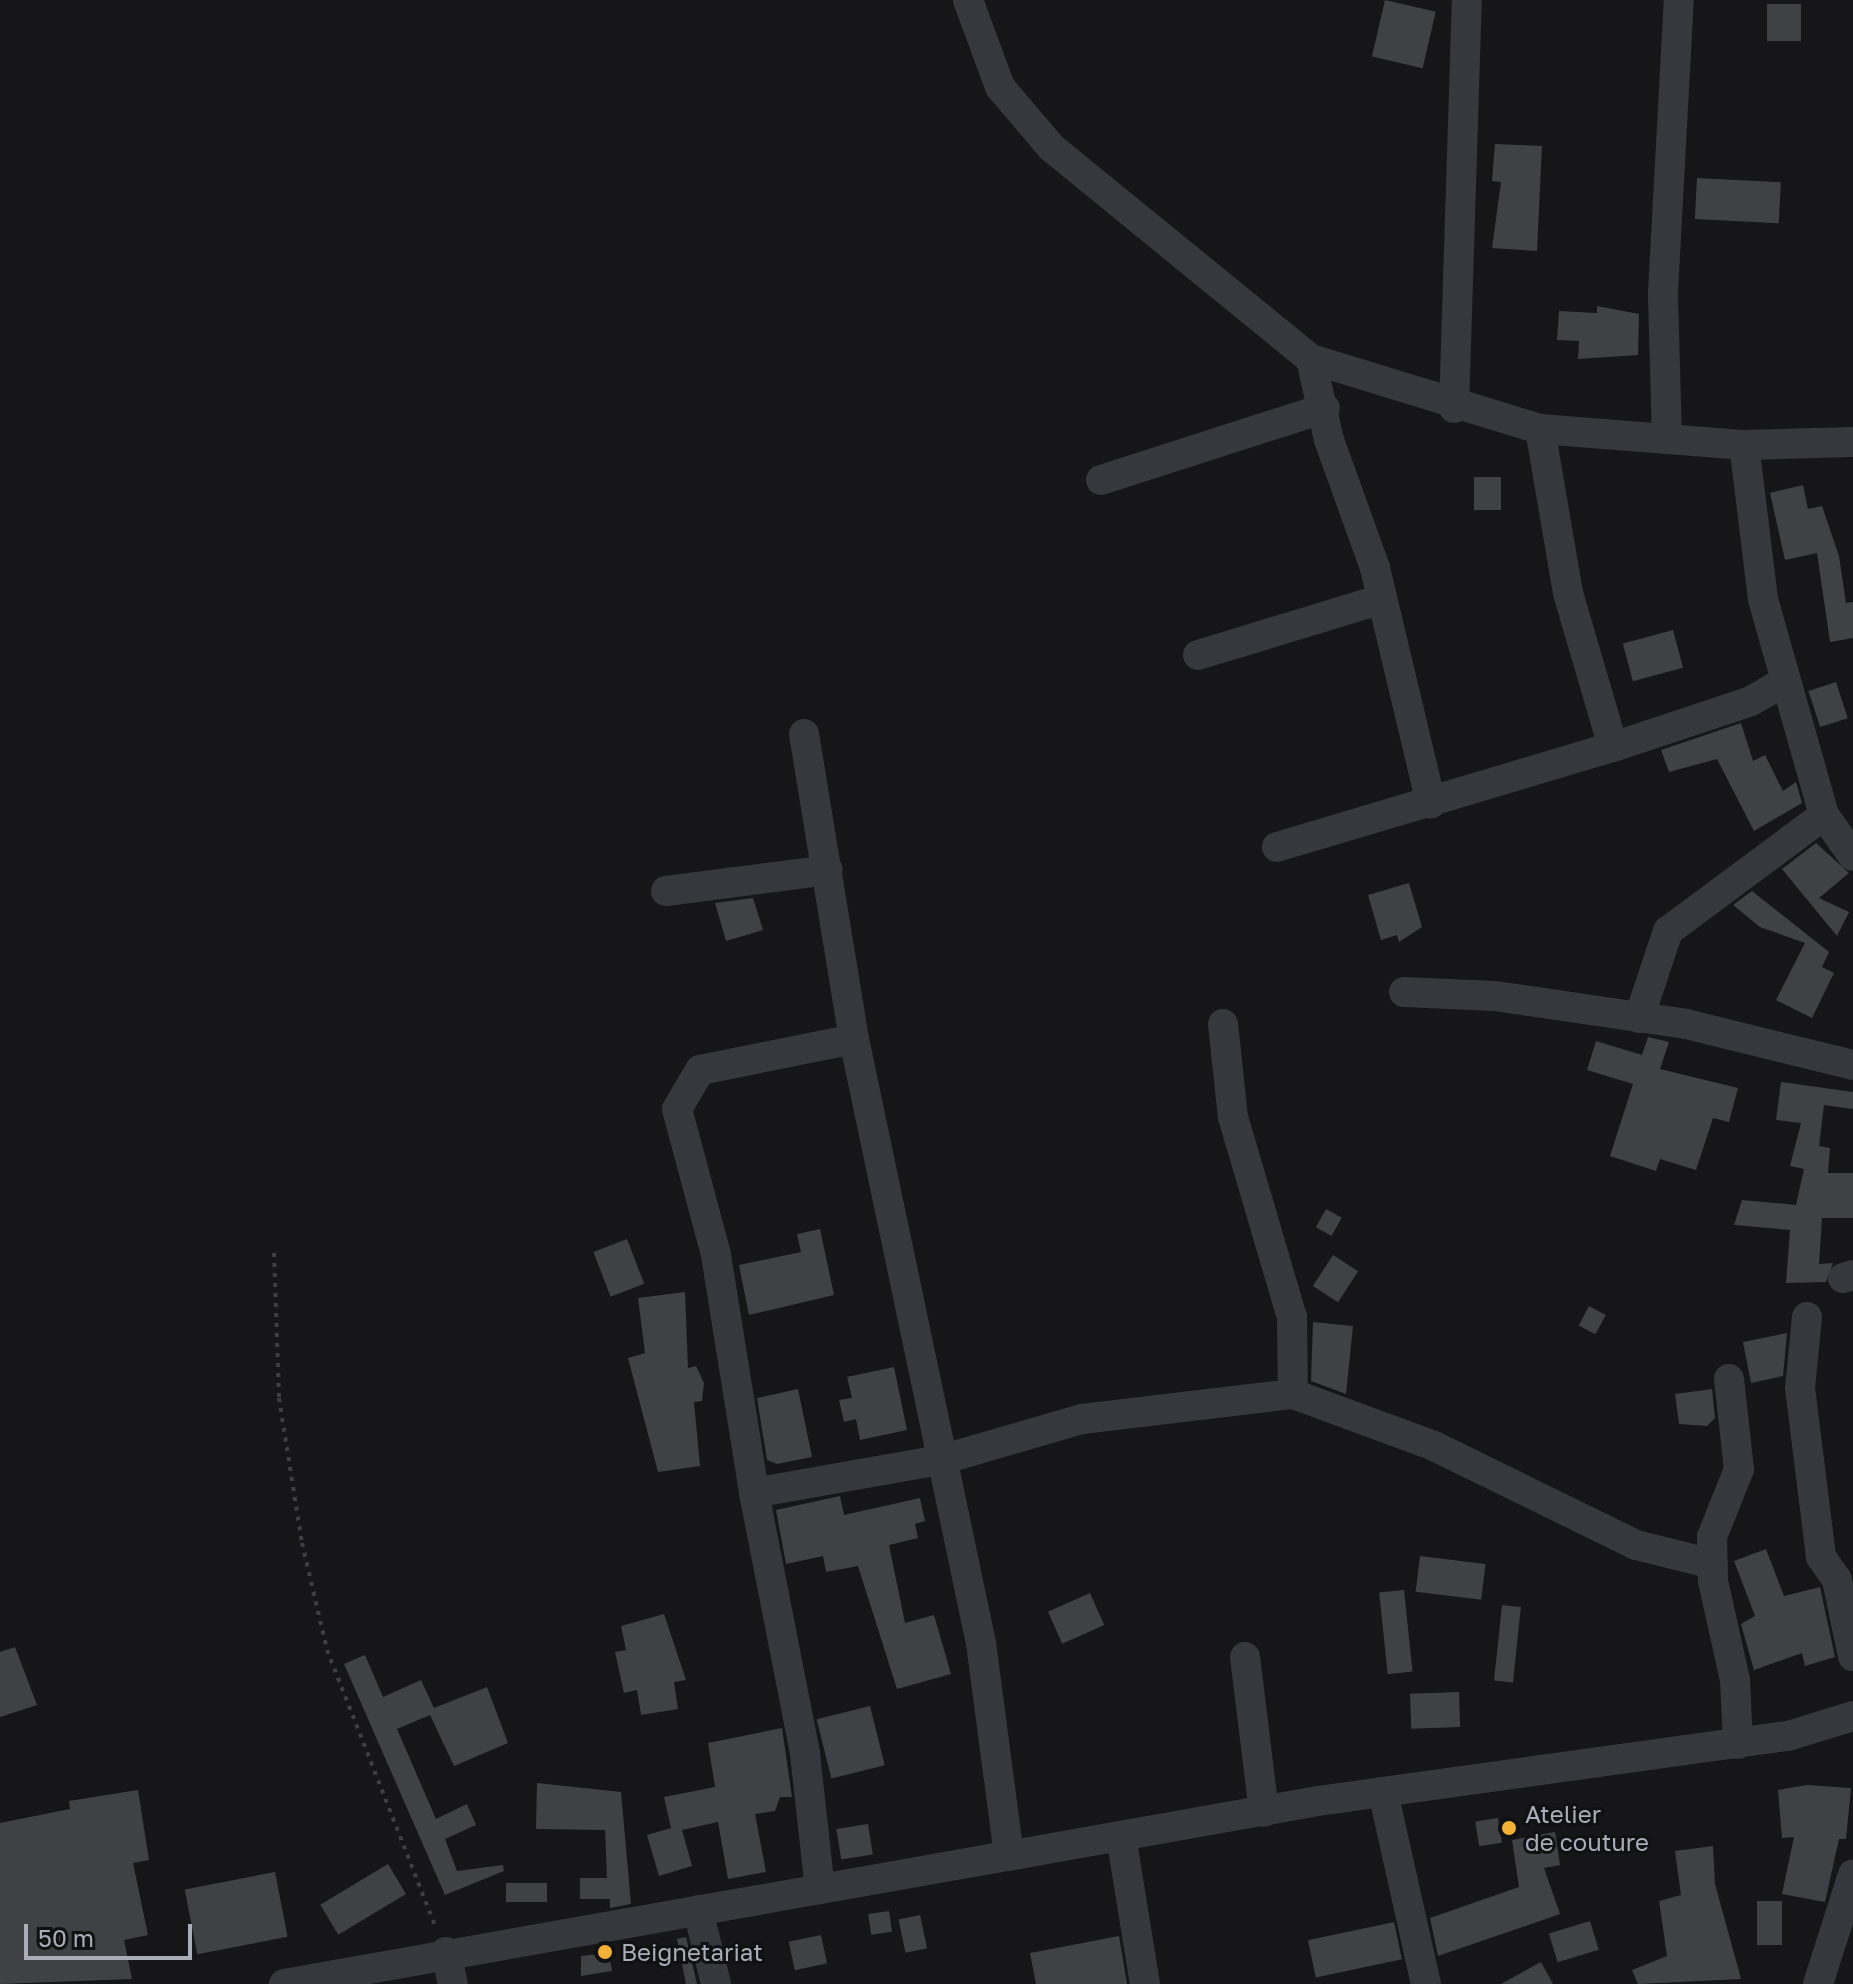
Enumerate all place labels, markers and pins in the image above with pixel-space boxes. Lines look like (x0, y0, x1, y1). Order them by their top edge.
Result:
place label: Atelier de couture (1525, 1800, 1649, 1856)
marker: Atelier de couture (1500, 1819, 1518, 1837)
place label: Beignetariat (621, 1938, 763, 1966)
marker: Beignetariat (596, 1943, 614, 1961)

